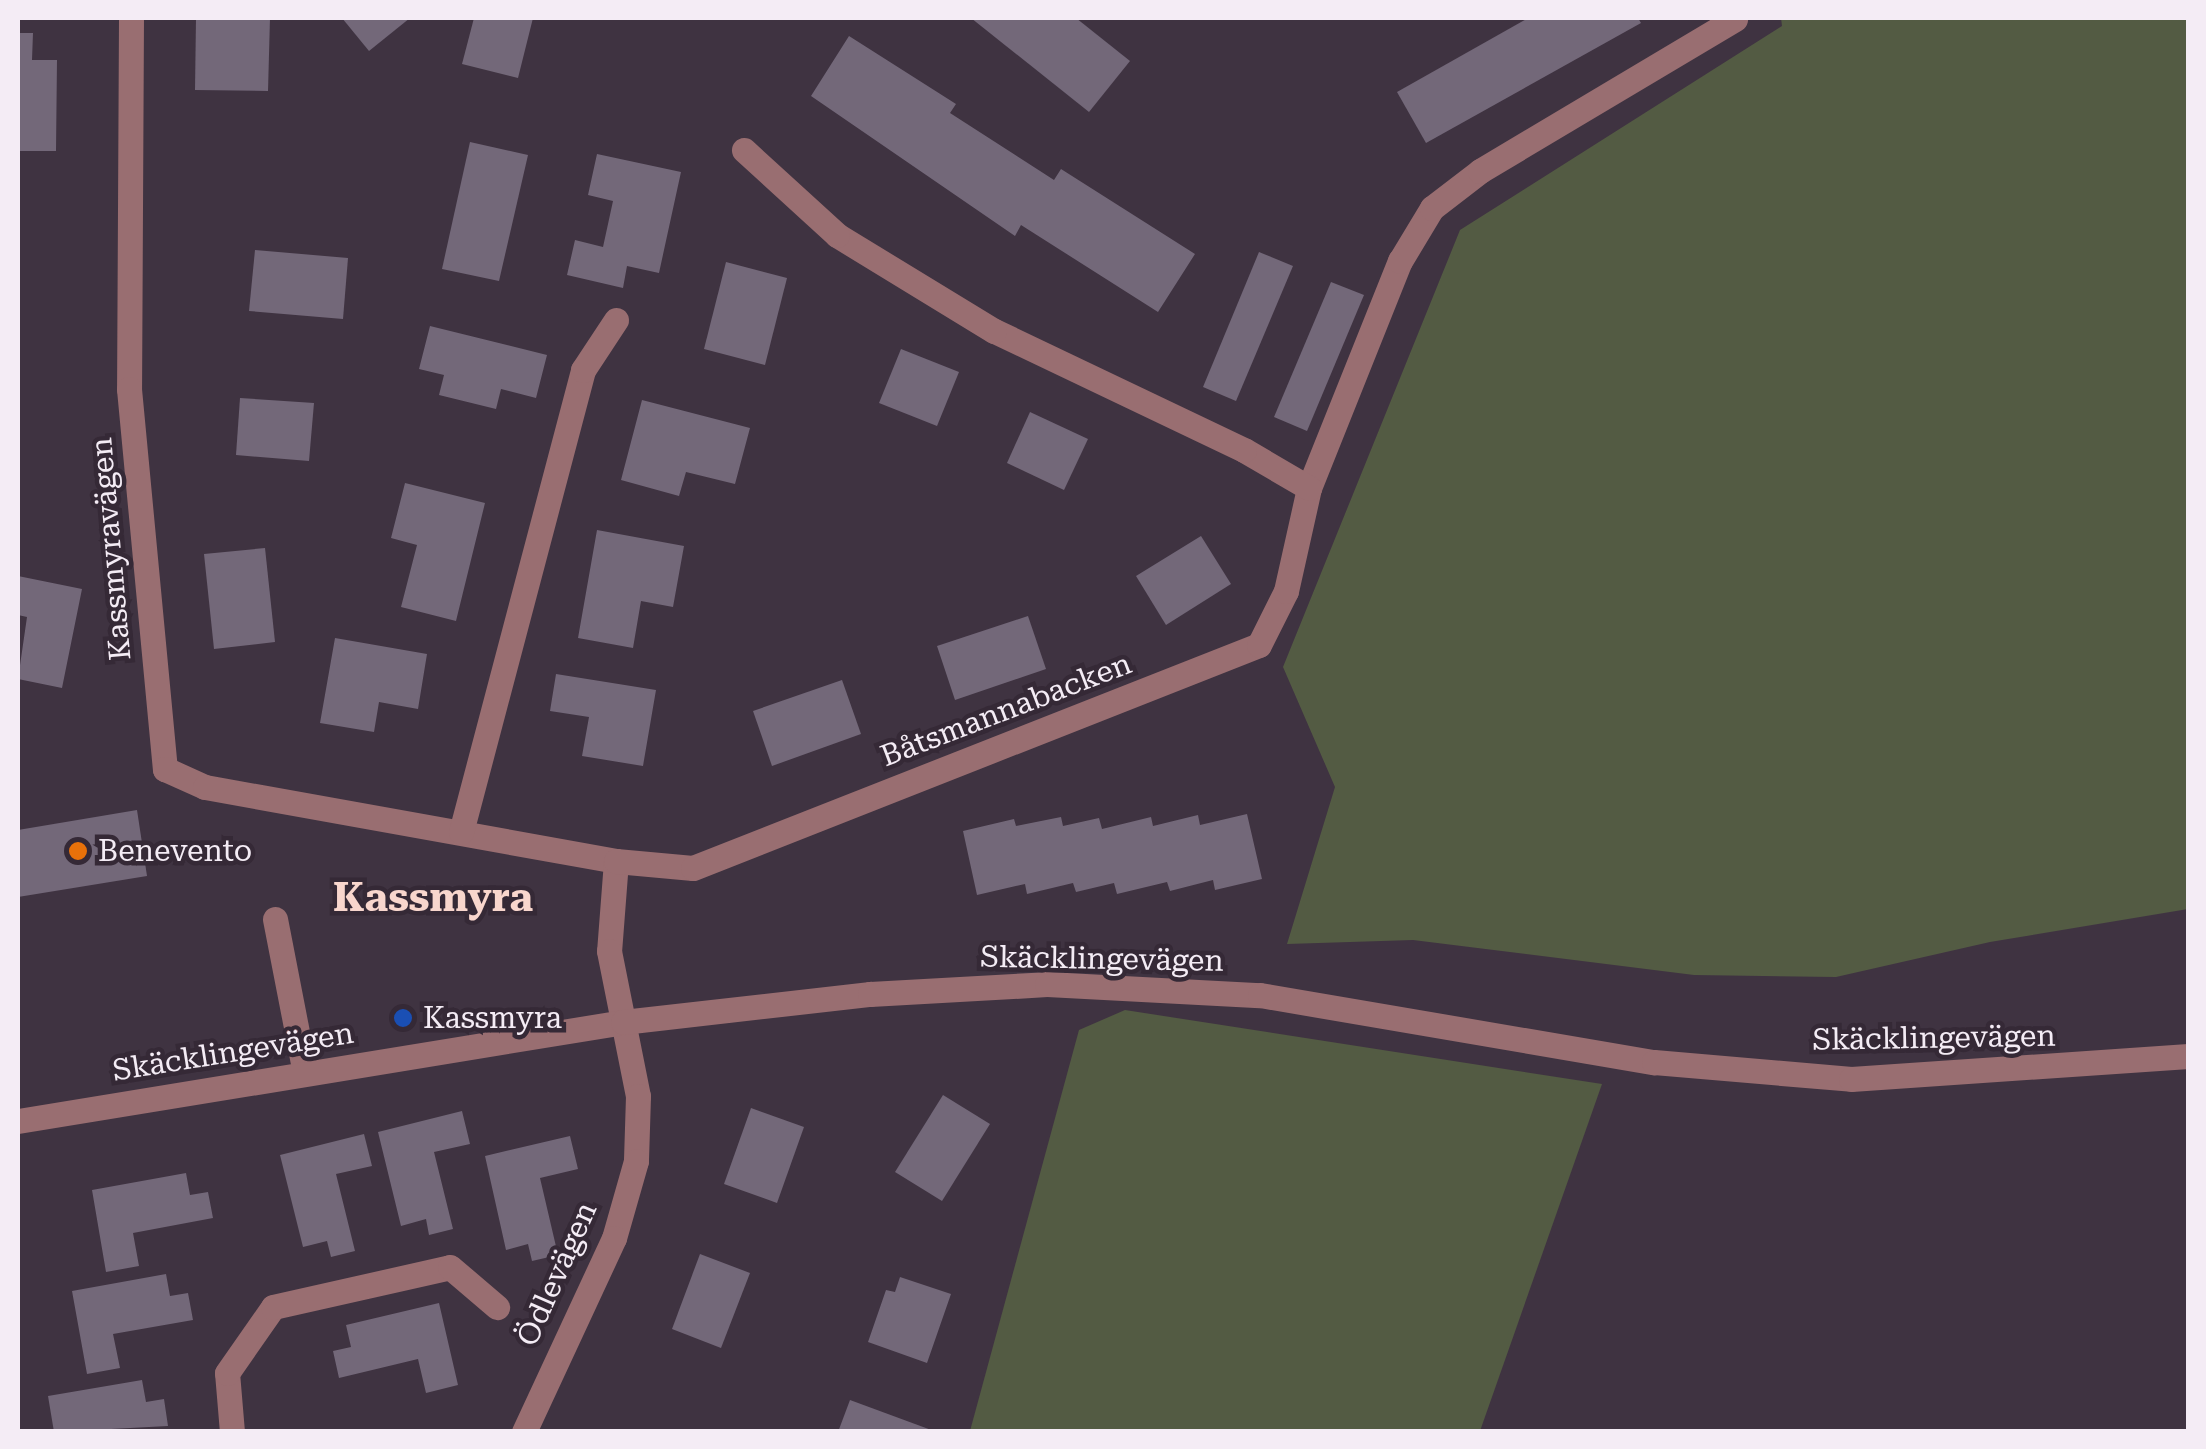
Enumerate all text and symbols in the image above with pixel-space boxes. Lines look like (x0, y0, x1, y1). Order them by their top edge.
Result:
street label: Kassmyravägen (83, 436, 139, 662)
street label: Båtsmannabacken (876, 646, 1136, 774)
place label: Benevento (98, 833, 252, 869)
marker: Benevento (67, 840, 89, 862)
district label: Kassmyra (333, 874, 533, 922)
street label: Skäcklingevägen (980, 939, 1224, 979)
place label: Kassmyra (423, 1000, 562, 1036)
marker: Kassmyra (392, 1007, 414, 1029)
street label: Skäcklingevägen (110, 1015, 356, 1089)
street label: Skäcklingevägen (1812, 1018, 2056, 1058)
street label: Ödlevägen (509, 1196, 605, 1352)

